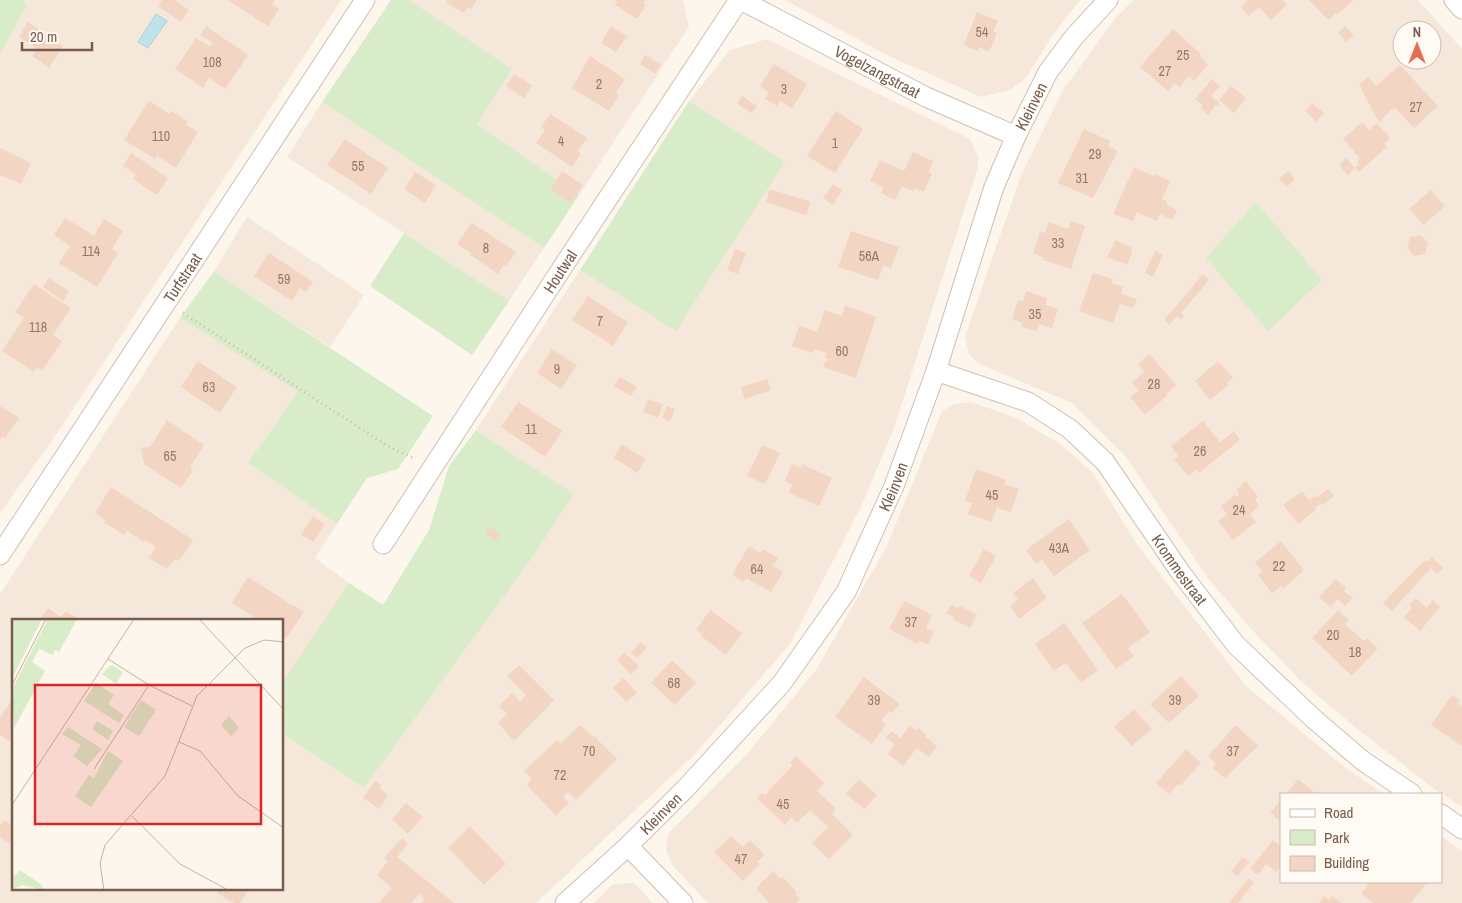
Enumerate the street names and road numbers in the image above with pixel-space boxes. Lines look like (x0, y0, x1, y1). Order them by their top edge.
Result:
street label: Vogelzangstraat (831, 40, 924, 103)
street label: Kleinven (1010, 79, 1052, 134)
street label: Houtwal (538, 245, 582, 297)
street label: Turfstraat (158, 248, 207, 307)
street label: Kleinven (873, 459, 913, 515)
street label: Krommestraat (1147, 530, 1213, 610)
street label: Kleinven (635, 788, 686, 839)

